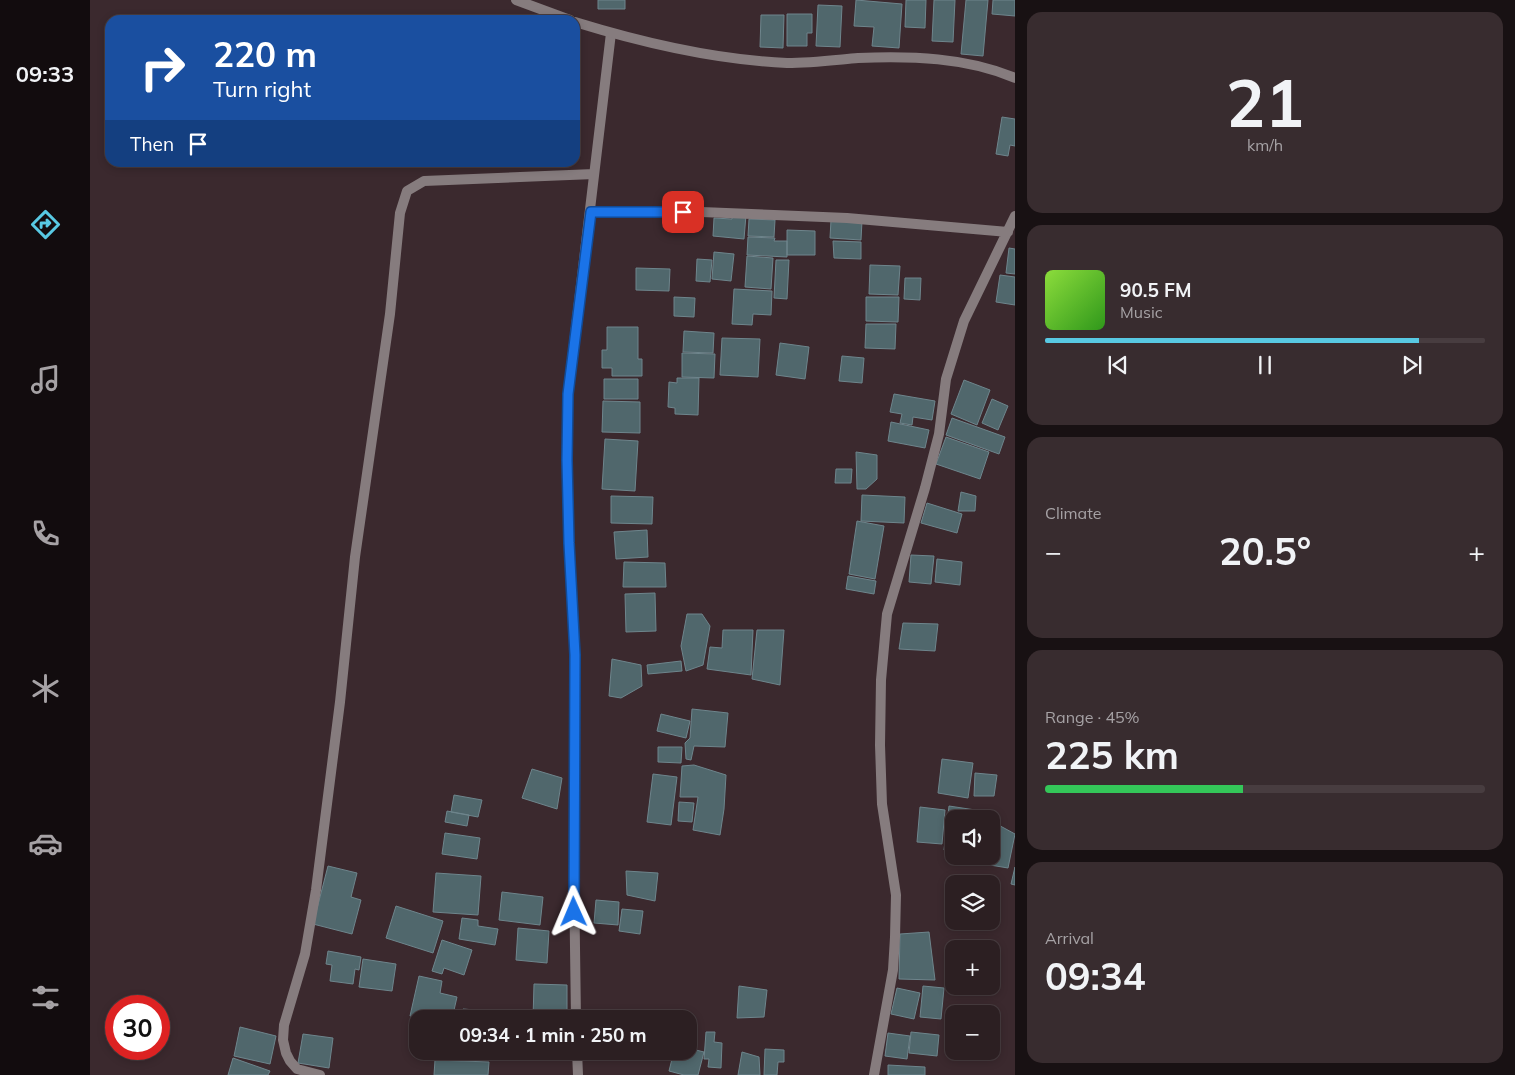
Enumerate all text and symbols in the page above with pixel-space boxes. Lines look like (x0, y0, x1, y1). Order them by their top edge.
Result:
text: 220 m (213, 32, 317, 76)
icon: right (130, 35, 195, 100)
text: 09:33 (16, 60, 74, 88)
text: 21 (1226, 62, 1304, 143)
text: Turn right (213, 75, 311, 103)
icon: arrive (184, 130, 212, 158)
text: Then (130, 132, 174, 156)
text: km/h (1247, 135, 1283, 155)
pin (662, 191, 704, 233)
icon: arrive (669, 198, 697, 226)
icon: directions (28, 207, 63, 242)
text: 90.5 FM (1120, 278, 1192, 302)
text: Music (1120, 302, 1163, 322)
icon: previous (1104, 351, 1132, 379)
icon: pause (1251, 351, 1279, 379)
icon: next (1398, 351, 1426, 379)
icon: music (28, 362, 63, 397)
text: Climate (1045, 503, 1101, 523)
icon: phone (28, 516, 63, 551)
text: 20.5° (1219, 527, 1311, 575)
text: − (1045, 534, 1062, 569)
text: + (1468, 534, 1485, 569)
icon: climate (28, 671, 63, 706)
text: Range · 45% (1045, 707, 1140, 727)
text: 225 km (1045, 731, 1179, 779)
map controls (945, 810, 1000, 1060)
button: sound (945, 810, 1000, 865)
icon: car (28, 826, 63, 861)
button: layers (945, 875, 1000, 930)
position arrow (547, 885, 599, 937)
text: Arrival (1045, 928, 1094, 948)
button: + (945, 940, 1000, 995)
text: 09:34 (1045, 952, 1146, 1000)
icon: filters (28, 980, 63, 1015)
speed limit sign: 30 (105, 995, 170, 1060)
button: − (945, 1005, 1000, 1060)
text: 09:34 · 1 min · 250 m (459, 1023, 647, 1047)

